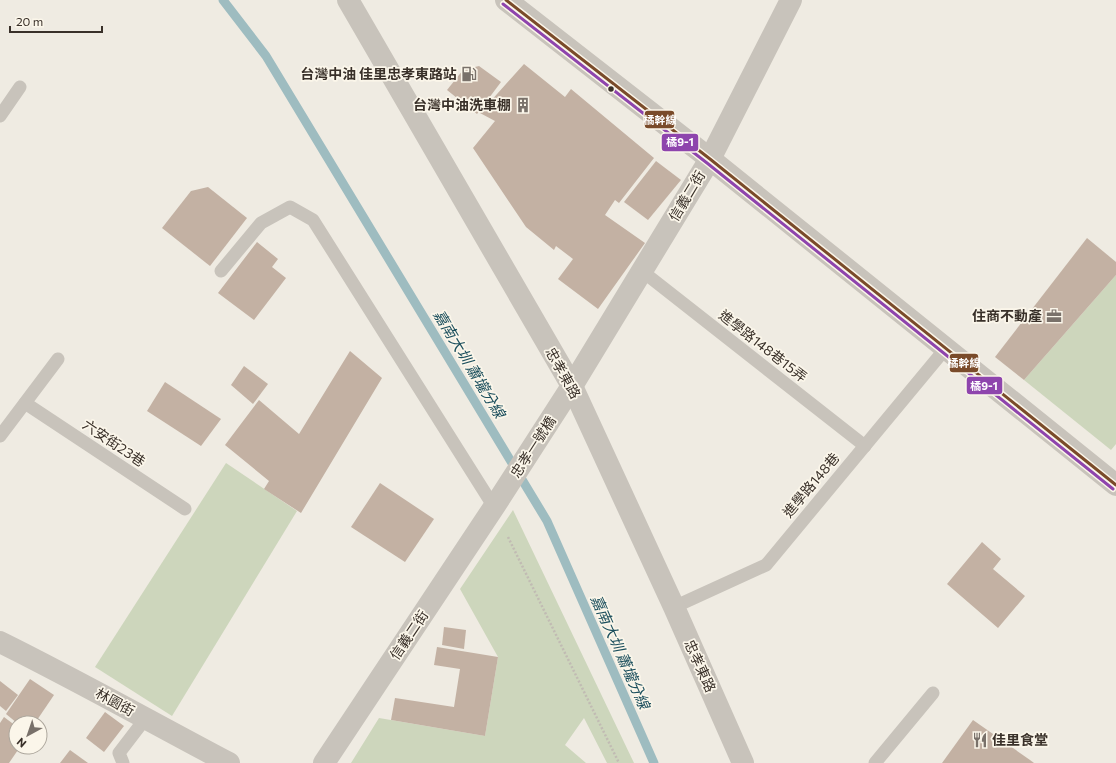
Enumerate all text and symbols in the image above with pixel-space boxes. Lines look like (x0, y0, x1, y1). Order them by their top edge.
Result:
scale bar (10, 8, 102, 34)
text: 20 m (16, 14, 43, 28)
place label: 台灣中油 佳里忠孝東路站 (300, 65, 457, 82)
fuel station icon: 台灣中油 佳里忠孝東路站 (460, 65, 478, 83)
unlabelled marker (606, 84, 616, 94)
place label: 台灣中油洗車棚 (413, 96, 511, 113)
building icon: 台灣中油洗車棚 (514, 96, 532, 114)
line badge: 橘幹線 (644, 110, 675, 129)
text: 橘幹線 (644, 113, 677, 126)
line badge: 橘9-1 (661, 133, 699, 152)
text: 橘9-1 (666, 135, 694, 148)
street label: 信義二街 (665, 167, 708, 224)
water label: 嘉南大圳 蕭壠分線 (431, 306, 510, 422)
street label: 進學路148巷15弄 (716, 306, 811, 385)
place label: 住商不動產 (972, 307, 1042, 324)
office icon: 住商不動產 (1045, 307, 1063, 325)
street label: 忠孝東路 (542, 344, 584, 401)
line badge: 橘幹線 (949, 353, 979, 373)
text: 橘幹線 (948, 356, 981, 369)
line badge: 橘9-1 (966, 376, 1003, 395)
text: 橘9-1 (970, 379, 998, 392)
street label: 忠孝一號橋 (506, 413, 559, 481)
street label: 六安街23巷 (80, 415, 149, 470)
street label: 進學路148巷 (779, 449, 842, 520)
water label: 嘉南大圳 蕭壠分線 (588, 592, 655, 713)
street label: 信義二街 (386, 607, 431, 663)
street label: 忠孝東路 (681, 637, 720, 695)
street label: 林園街 (93, 684, 138, 719)
north arrow (8, 715, 48, 755)
restaurant icon: 佳里食堂 (971, 731, 989, 749)
place label: 佳里食堂 (992, 731, 1048, 748)
text: N (14, 735, 29, 751)

